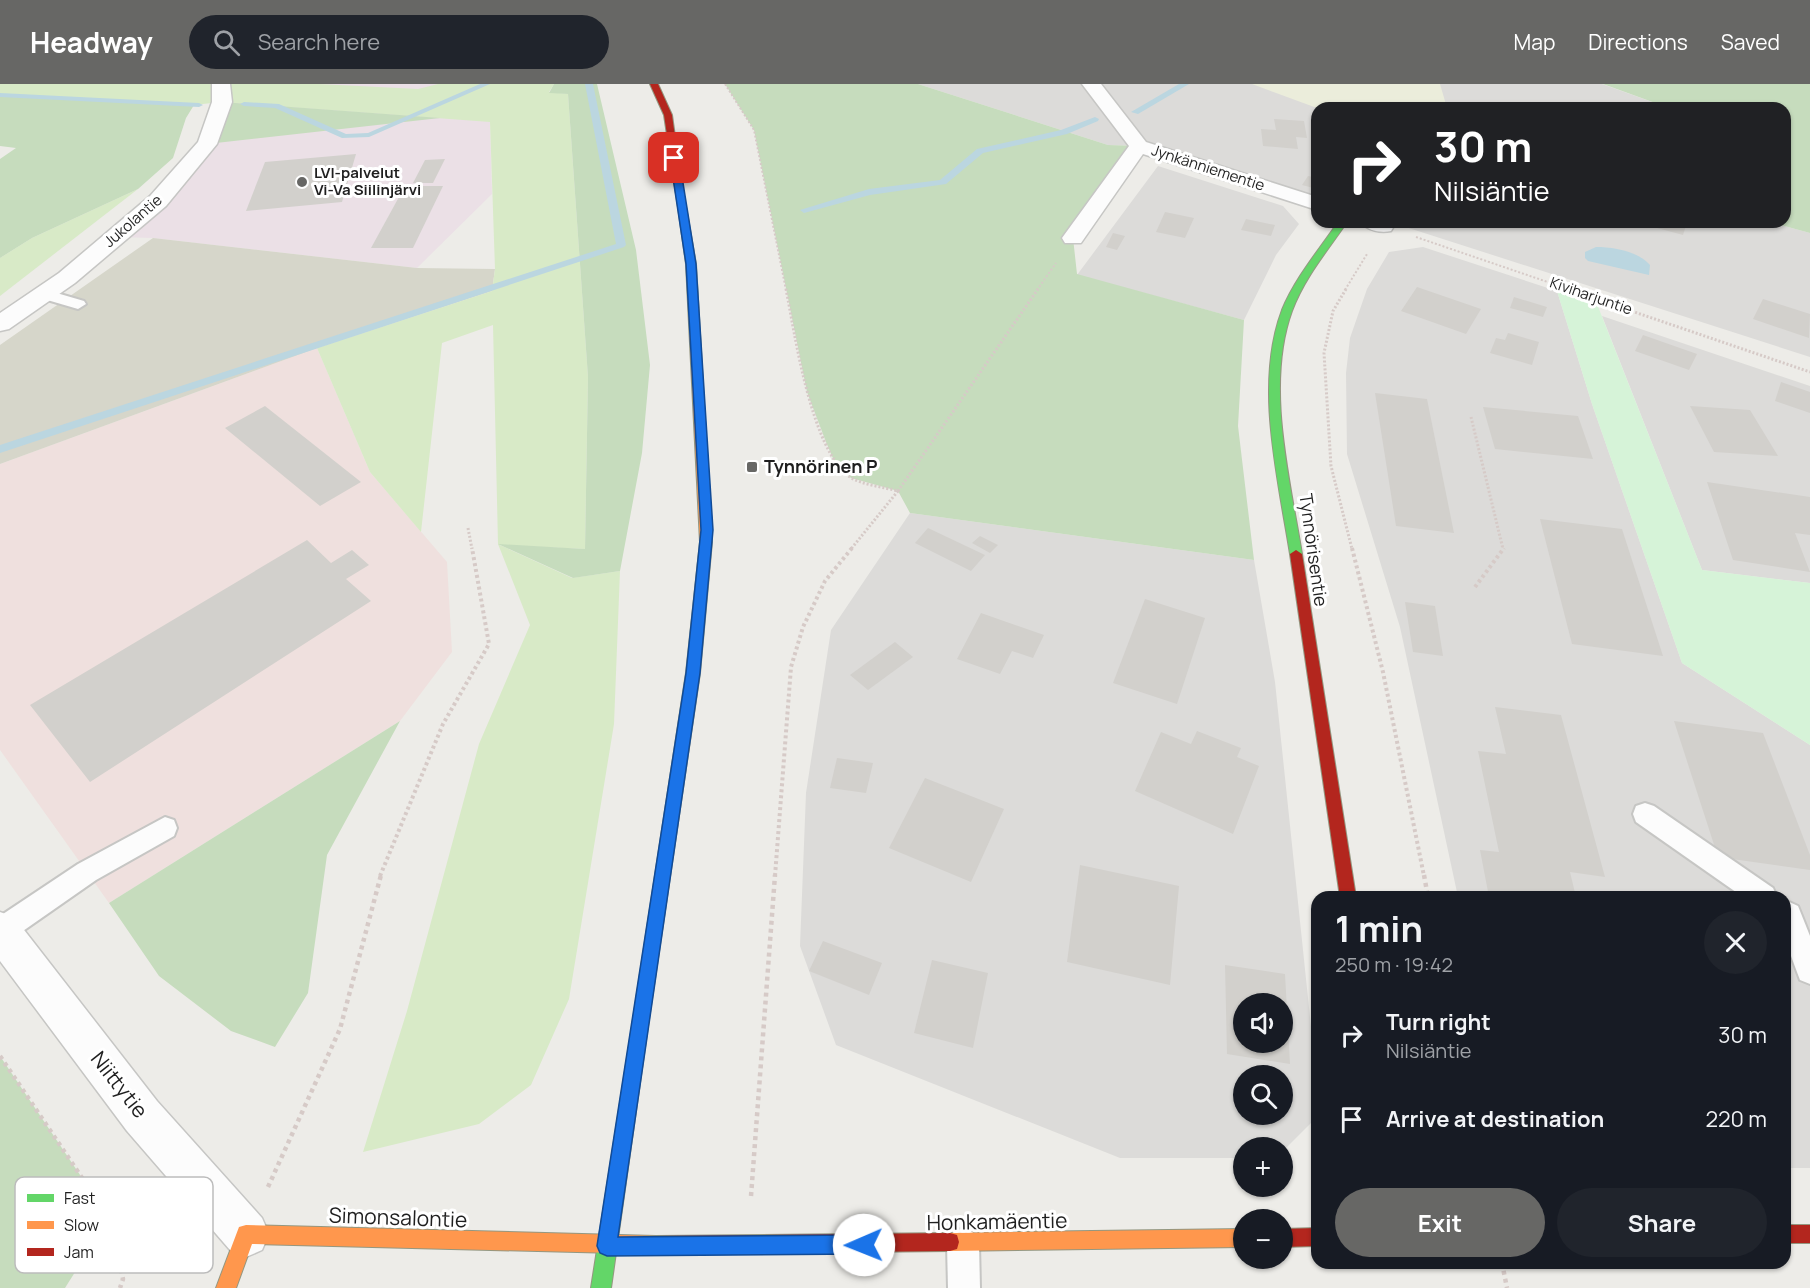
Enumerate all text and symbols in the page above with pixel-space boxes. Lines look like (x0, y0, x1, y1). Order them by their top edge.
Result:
search box (189, 15, 609, 69)
text: Headway (30, 23, 153, 61)
icon: search (210, 26, 243, 59)
text: Search here (258, 27, 380, 57)
text: Map (1514, 28, 1555, 56)
text: Directions (1588, 28, 1688, 56)
text: Saved (1721, 28, 1780, 56)
text: 30 m (1434, 117, 1532, 175)
icon: right (1335, 126, 1413, 204)
pin (648, 132, 699, 183)
street label: Jynkänniementie (1149, 139, 1268, 196)
icon: arrive (657, 141, 690, 174)
place label: LVI-palvelut Vi-Va Siilinjärvi (314, 162, 421, 200)
text: Nilsiäntie (1434, 172, 1550, 209)
marker: LVI-palvelut Vi-Va Siilinjärvi (295, 175, 309, 189)
street label: Jukolantie (99, 189, 167, 252)
street label: Kiviharjuntie (1547, 272, 1635, 320)
place label: Tynnörinen P (764, 454, 877, 478)
marker: Tynnörinen P (745, 460, 759, 474)
street label: Tynnörisentie (1294, 492, 1334, 608)
text: 1 min (1335, 904, 1423, 953)
button: close (1704, 911, 1767, 974)
text: 250 m · 19:42 (1335, 951, 1453, 978)
map controls (1233, 993, 1293, 1269)
button: sound (1233, 993, 1293, 1053)
text: Turn right (1386, 1007, 1491, 1037)
icon: right (1335, 1019, 1368, 1052)
text: 30 m (1718, 1020, 1767, 1050)
text: Nilsiäntie (1386, 1037, 1472, 1064)
street label: Niittytie (85, 1045, 155, 1123)
button: search (1233, 1065, 1293, 1125)
icon: arrive (1335, 1103, 1368, 1136)
text: Arrive at destination (1386, 1104, 1604, 1134)
text: 220 m (1705, 1104, 1767, 1134)
button: + (1233, 1137, 1293, 1197)
legend (15, 1177, 213, 1273)
text: Fast (64, 1187, 95, 1209)
button: Exit (1335, 1188, 1545, 1257)
button: Share (1557, 1188, 1767, 1257)
street label: Simonsalontie (328, 1201, 468, 1233)
street label: Honkamäentie (926, 1206, 1068, 1236)
button: − (1233, 1209, 1293, 1269)
position arrow (832, 1213, 896, 1277)
text: Slow (64, 1214, 99, 1236)
text: Jam (64, 1241, 94, 1263)

